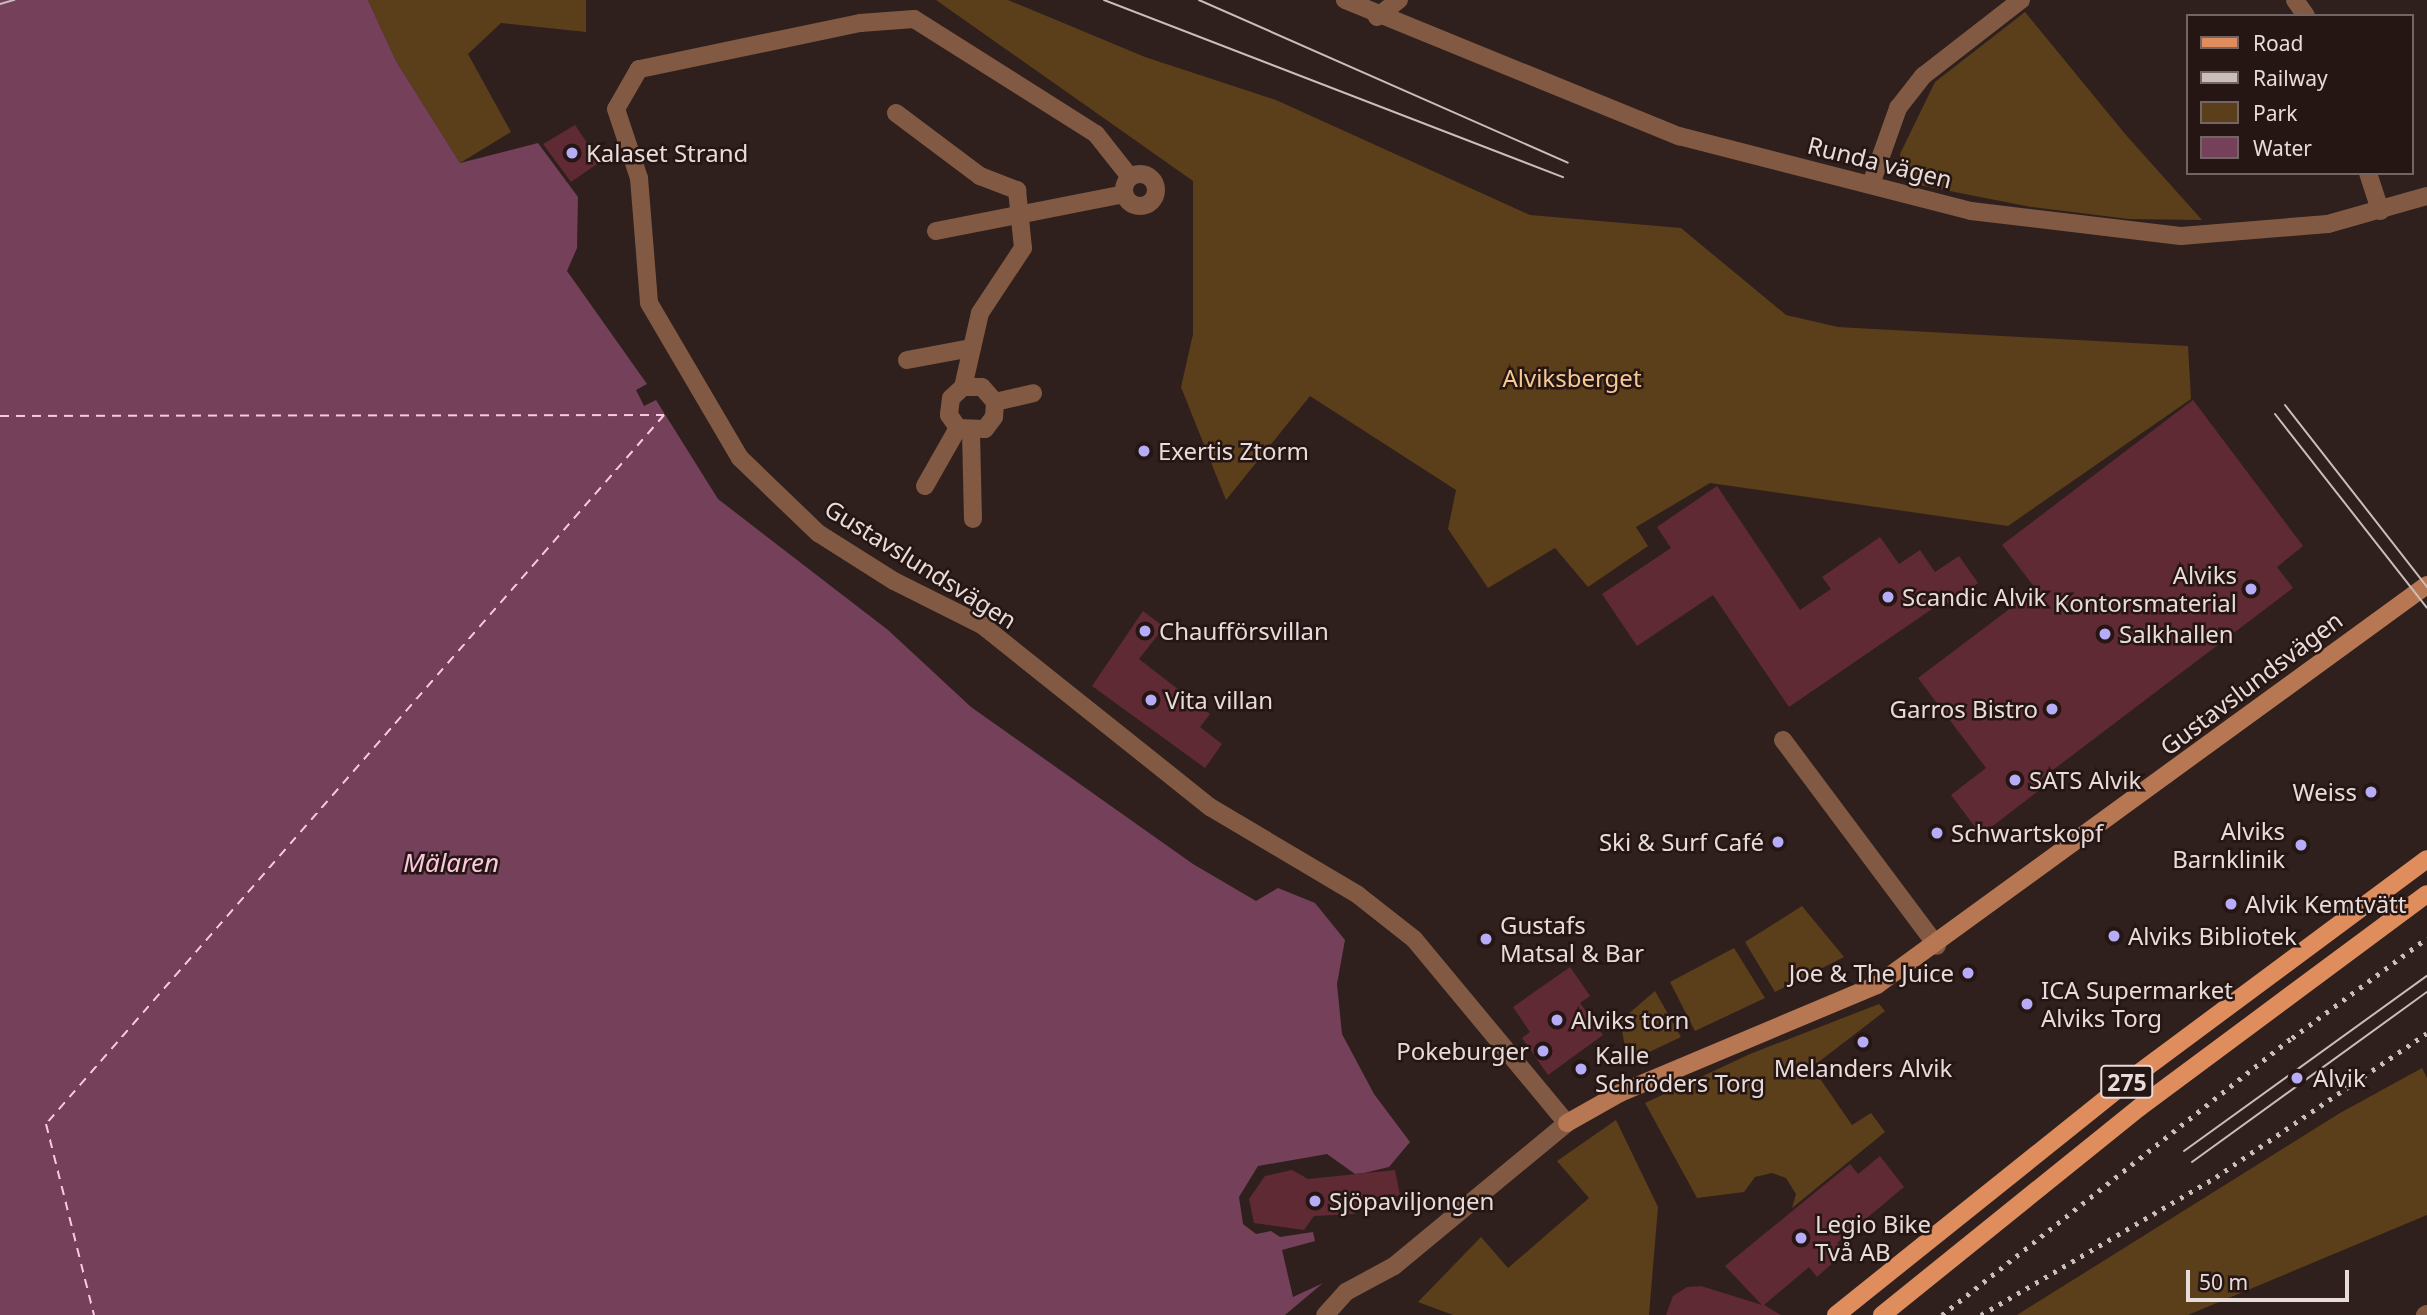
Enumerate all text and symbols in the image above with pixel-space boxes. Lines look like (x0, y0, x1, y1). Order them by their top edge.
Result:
legend (2186, 14, 2413, 175)
text: Road (2253, 29, 2303, 57)
text: Railway (2253, 64, 2328, 92)
text: Park (2253, 99, 2297, 127)
street label: Runda vägen (1805, 130, 1955, 194)
text: Water (2253, 134, 2312, 162)
place label: Kalaset Strand (586, 139, 748, 167)
marker: Kalaset Strand (564, 145, 580, 161)
park label: Alviksberget (1502, 364, 1642, 392)
place label: Exertis Ztorm (1158, 437, 1309, 465)
marker: Exertis Ztorm (1136, 443, 1152, 459)
street label: Gustavslundsvägen (820, 493, 1022, 635)
place label: Alviks Kontorsmaterial (2054, 561, 2237, 617)
marker: Alviks Kontorsmaterial (2243, 581, 2259, 597)
place label: Scandic Alvik (1902, 583, 2046, 611)
marker: Scandic Alvik (1880, 589, 1896, 605)
street label: Gustavslundsvägen (2154, 605, 2348, 761)
place label: Chaufförsvillan (1159, 617, 1329, 645)
place label: Salkhallen (2119, 620, 2234, 648)
marker: Chaufförsvillan (1137, 623, 1153, 639)
marker: Salkhallen (2097, 626, 2113, 642)
place label: Vita villan (1165, 686, 1273, 714)
marker: Vita villan (1143, 692, 1159, 708)
place label: Garros Bistro (1890, 695, 2038, 723)
marker: Garros Bistro (2044, 701, 2060, 717)
place label: SATS Alvik (2029, 766, 2141, 794)
marker: SATS Alvik (2007, 772, 2023, 788)
place label: Weiss (2292, 778, 2357, 806)
marker: Weiss (2363, 784, 2379, 800)
place label: Alviks Barnklinik (2172, 817, 2285, 873)
place label: Schwartskopf (1951, 819, 2103, 847)
marker: Schwartskopf (1929, 825, 1945, 841)
place label: Ski & Surf Café (1599, 828, 1764, 856)
marker: Ski & Surf Café (1770, 834, 1786, 850)
marker: Alviks Barnklinik (2291, 835, 2311, 855)
water label: Mälaren (403, 847, 499, 879)
place label: Alvik Kemtvätt (2245, 890, 2406, 918)
marker: Alvik Kemtvätt (2223, 896, 2239, 912)
place label: Gustafs Matsal & Bar (1500, 911, 1644, 967)
place label: Alviks Bibliotek (2128, 922, 2297, 950)
marker: Alviks Bibliotek (2106, 928, 2122, 944)
marker: Gustafs Matsal & Bar (1478, 931, 1494, 947)
place label: Joe & The Juice (1789, 959, 1954, 987)
marker: Joe & The Juice (1960, 965, 1976, 981)
place label: ICA Supermarket Alviks Torg (2041, 976, 2233, 1032)
marker: ICA Supermarket Alviks Torg (2019, 996, 2035, 1012)
place label: Alviks torn (1571, 1006, 1689, 1034)
marker: Alviks torn (1549, 1012, 1565, 1028)
marker: Melanders Alvik (1855, 1034, 1871, 1050)
place label: Pokeburger (1396, 1037, 1529, 1065)
place label: Kalle Schröders Torg (1595, 1041, 1765, 1097)
marker: Pokeburger (1535, 1043, 1551, 1059)
place label: Melanders Alvik (1774, 1054, 1952, 1082)
marker: Kalle Schröders Torg (1573, 1061, 1589, 1077)
road number: 275 (2099, 1063, 2155, 1102)
place label: Alvik (2313, 1064, 2366, 1092)
marker: Alvik (2287, 1068, 2307, 1088)
place label: Sjöpaviljongen (1329, 1187, 1494, 1215)
marker: Sjöpaviljongen (1307, 1193, 1323, 1209)
place label: Legio Bike Två AB (1815, 1210, 1931, 1266)
marker: Legio Bike Två AB (1793, 1230, 1809, 1246)
scale bar (2189, 1256, 2352, 1300)
text: 50 m (2199, 1268, 2248, 1296)

